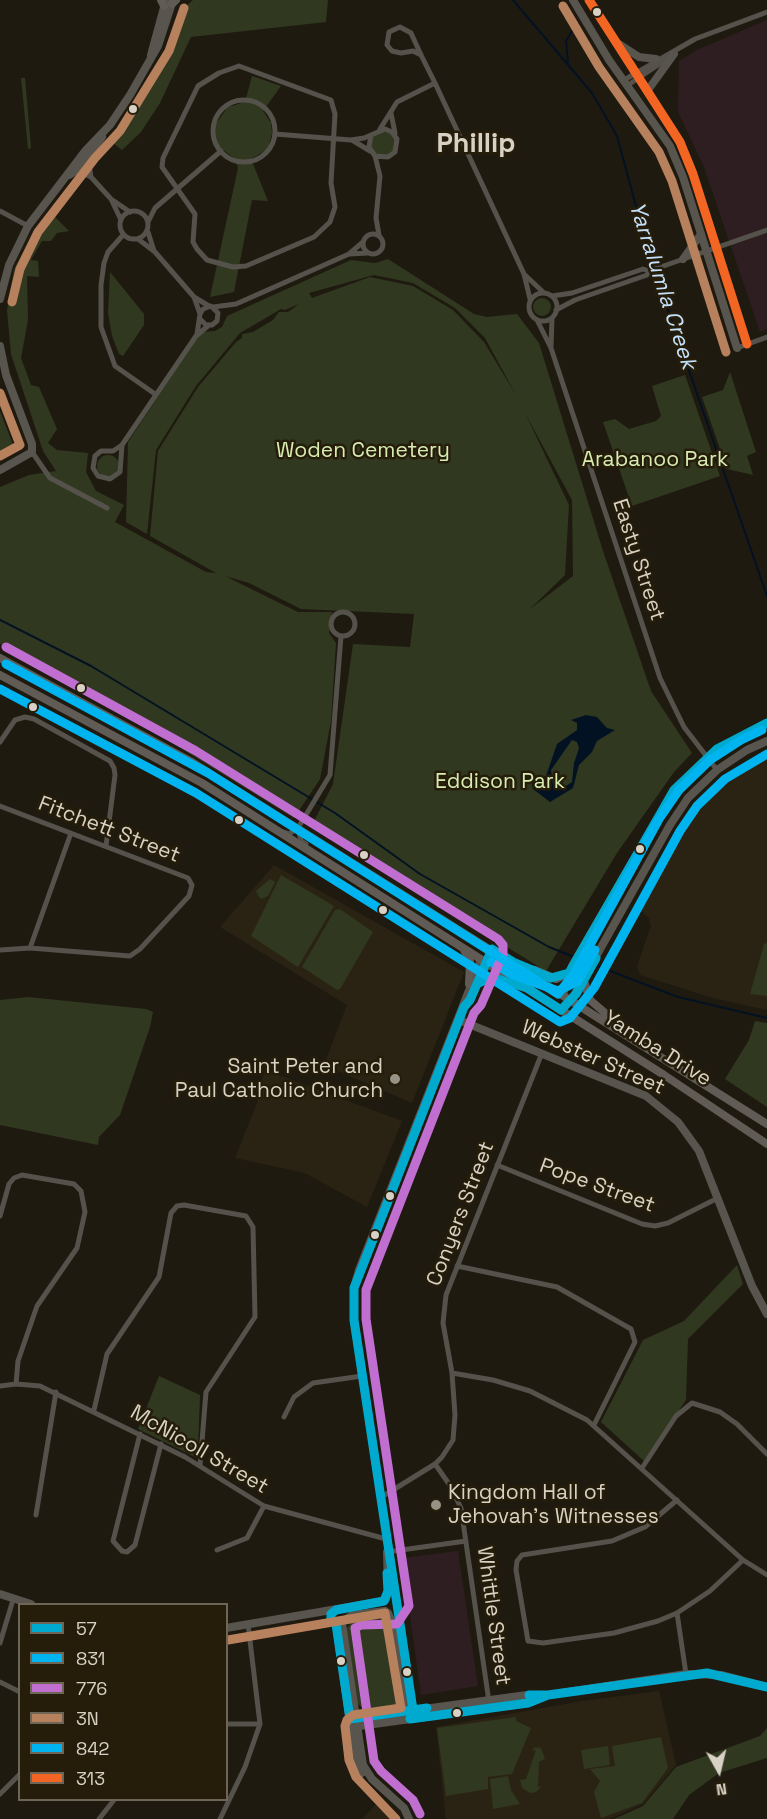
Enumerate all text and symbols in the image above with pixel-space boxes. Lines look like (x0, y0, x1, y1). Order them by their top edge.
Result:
unlabelled marker (591, 6, 603, 18)
unlabelled marker (127, 103, 139, 115)
district label: Phillip (437, 129, 515, 161)
water label: Yarralumla Creek (622, 199, 702, 373)
park label: Woden Cemetery (276, 438, 450, 464)
park label: Arabanoo Park (582, 447, 728, 473)
street label: Easty Street (606, 496, 670, 624)
unlabelled marker (75, 682, 87, 694)
unlabelled marker (27, 701, 39, 713)
park label: Eddison Park (435, 769, 565, 795)
street label: Fitchett Street (35, 791, 183, 869)
unlabelled marker (233, 814, 245, 826)
unlabelled marker (634, 843, 646, 855)
unlabelled marker (358, 849, 370, 861)
unlabelled marker (377, 904, 389, 916)
street label: Yamba Drive (598, 1006, 716, 1092)
street label: Webster Street (517, 1015, 669, 1101)
place label: Saint Peter and Paul Catholic Church (175, 1054, 383, 1104)
marker: Saint Peter and Paul Catholic Church (388, 1072, 402, 1086)
street label: Conyers Street (422, 1138, 500, 1290)
street label: Pope Street (536, 1154, 658, 1218)
unlabelled marker (384, 1190, 396, 1202)
unlabelled marker (369, 1229, 381, 1241)
street label: McNicoll Street (125, 1400, 273, 1500)
place label: Kingdom Hall of Jehovah's Witnesses (448, 1480, 659, 1530)
marker: Kingdom Hall of Jehovah's Witnesses (429, 1498, 443, 1512)
street label: Whittle Street (471, 1545, 515, 1687)
legend (18, 1603, 228, 1801)
text: 57 (76, 1617, 97, 1640)
text: 831 (76, 1647, 105, 1670)
unlabelled marker (335, 1655, 347, 1667)
unlabelled marker (401, 1666, 413, 1678)
text: 776 (76, 1677, 107, 1700)
text: 3N (76, 1707, 99, 1730)
unlabelled marker (451, 1707, 463, 1719)
text: 842 (76, 1737, 109, 1760)
north arrow (689, 1741, 749, 1801)
text: 313 (76, 1767, 105, 1790)
text: N (715, 1778, 728, 1800)

